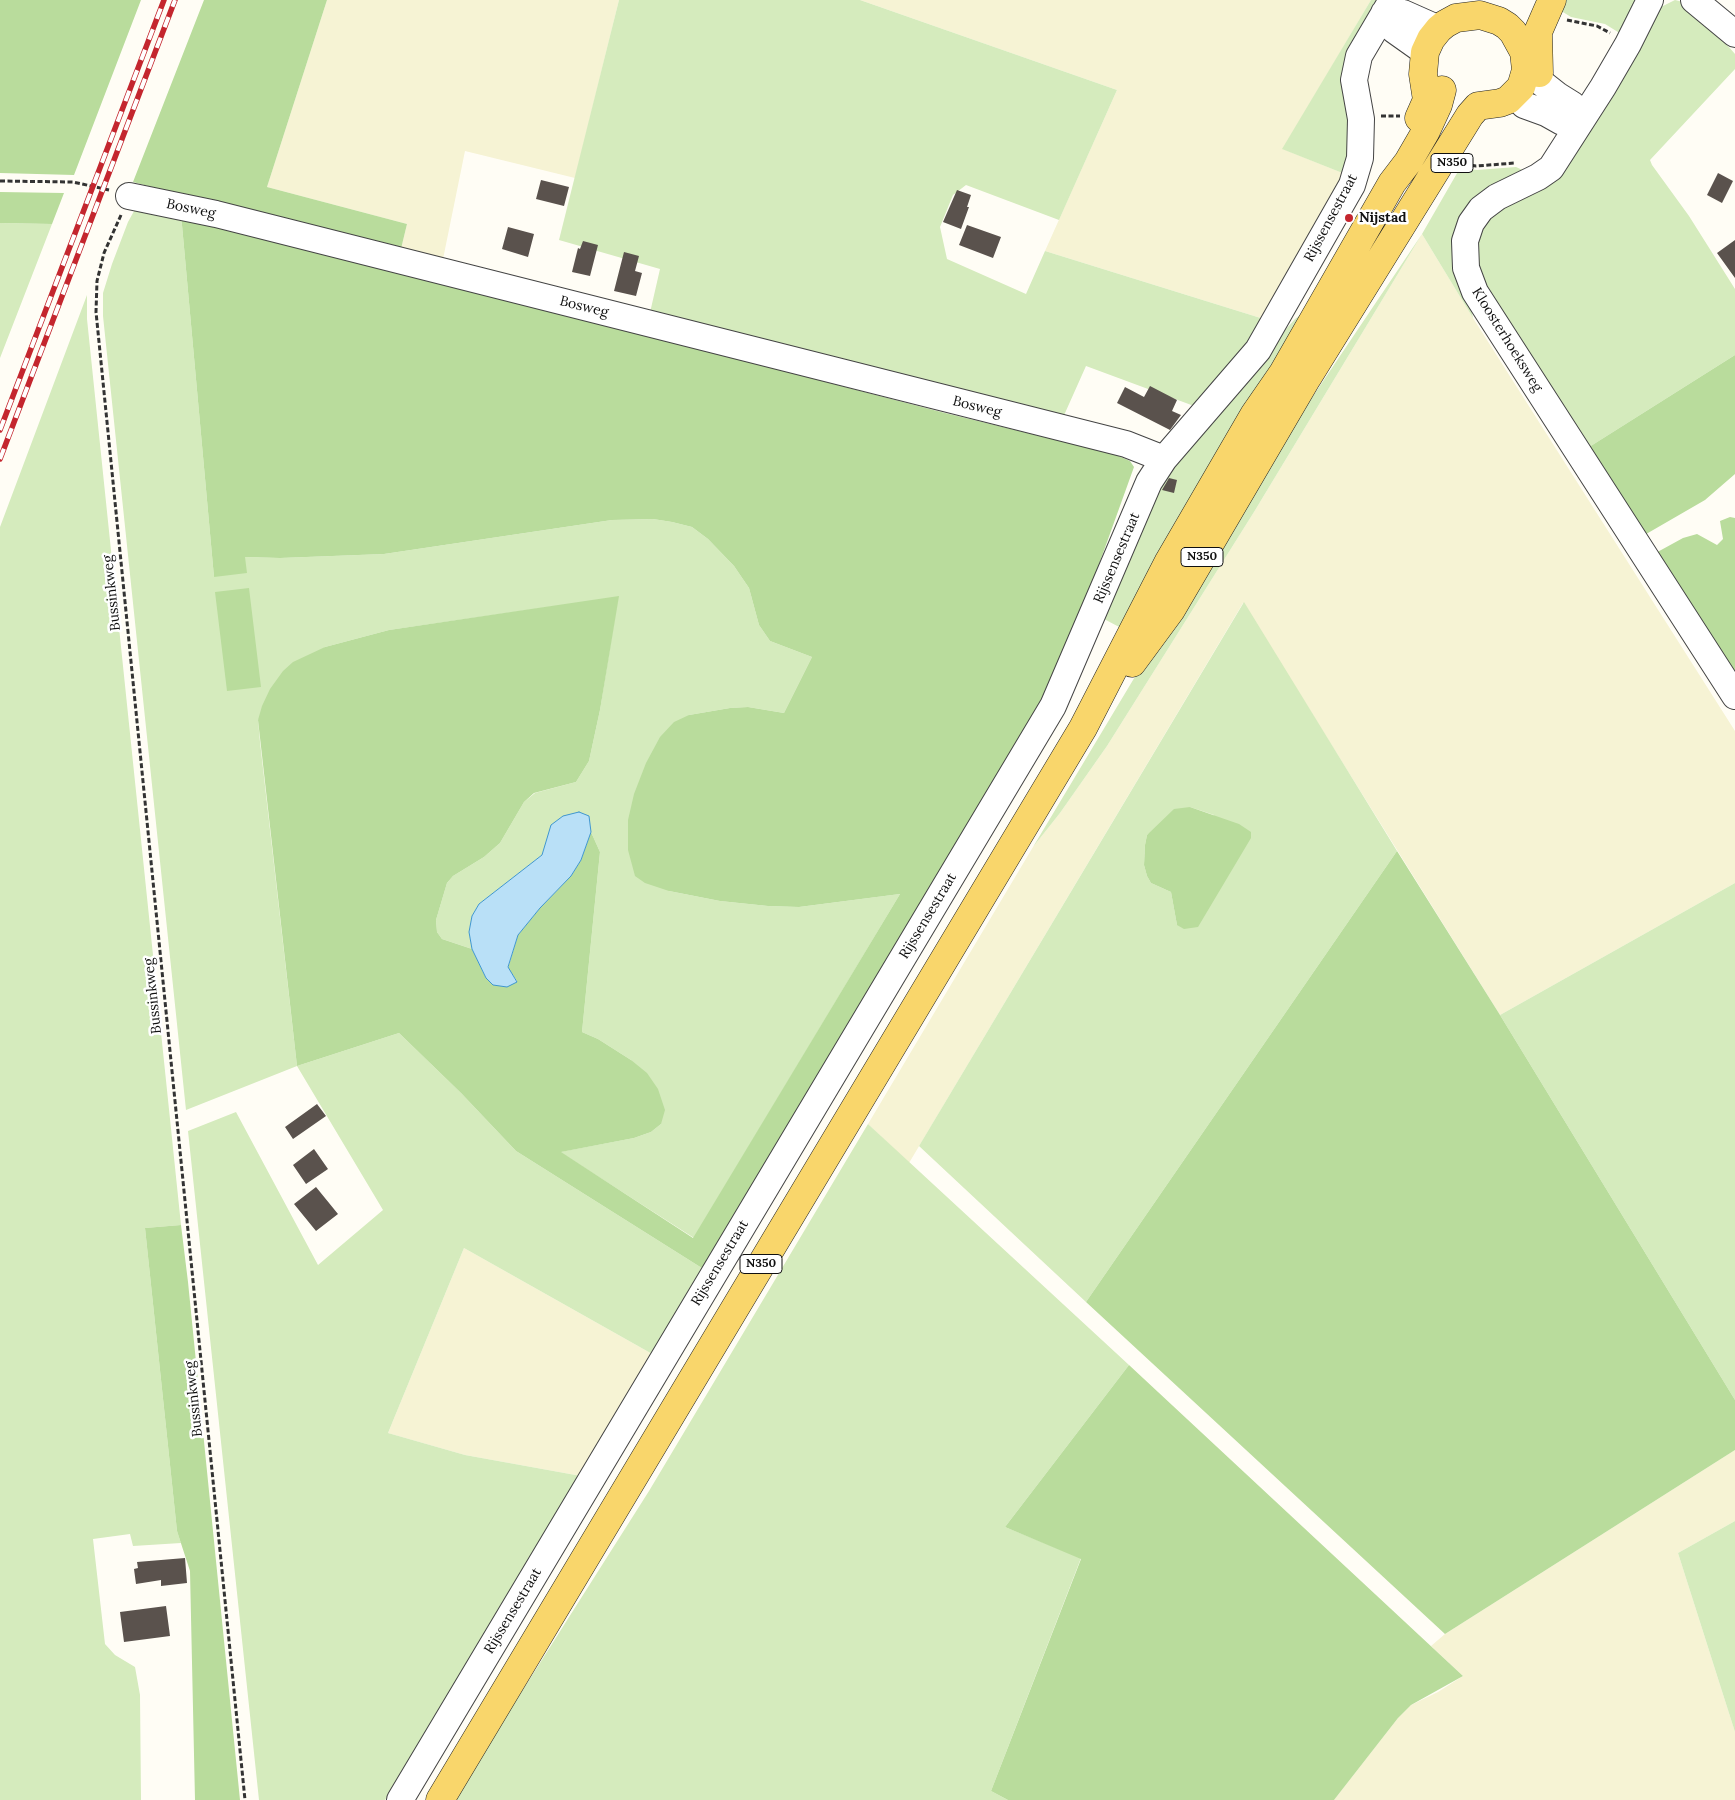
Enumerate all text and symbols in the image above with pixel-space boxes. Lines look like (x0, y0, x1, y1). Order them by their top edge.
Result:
road number: N350 (1431, 154, 1473, 172)
street label: Rijssensestraat (1301, 171, 1361, 265)
street label: Bosweg (165, 196, 217, 222)
place label: Nijstad (1359, 210, 1407, 226)
marker: Nijstad (1343, 212, 1355, 224)
street label: Kloosterhoeksweg (1468, 285, 1546, 395)
street label: Bosweg (558, 293, 610, 321)
street label: Bosweg (951, 393, 1003, 421)
street label: Rijssensestraat (1090, 510, 1144, 606)
road number: N350 (1181, 548, 1223, 566)
street label: Bussinkweg (100, 554, 124, 632)
street label: Rijssensestraat (896, 870, 960, 962)
street label: Bussinkweg (141, 957, 165, 1035)
street label: Rijssensestraat (688, 1217, 752, 1309)
road number: N350 (740, 1254, 782, 1274)
street label: Bussinkweg (182, 1360, 206, 1438)
street label: Rijssensestraat (481, 1565, 545, 1657)

